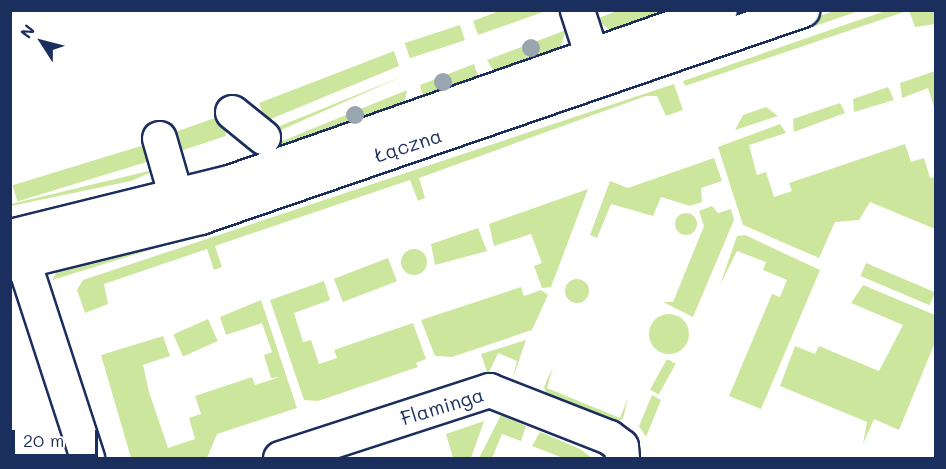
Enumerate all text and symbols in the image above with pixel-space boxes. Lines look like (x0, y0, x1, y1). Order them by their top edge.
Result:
north arrow (12, 12, 72, 72)
text: N (15, 20, 39, 42)
street label: Łączna (371, 123, 445, 167)
street label: Flaminga (397, 382, 487, 430)
scale bar (15, 418, 100, 456)
text: 20 m (23, 428, 64, 452)

